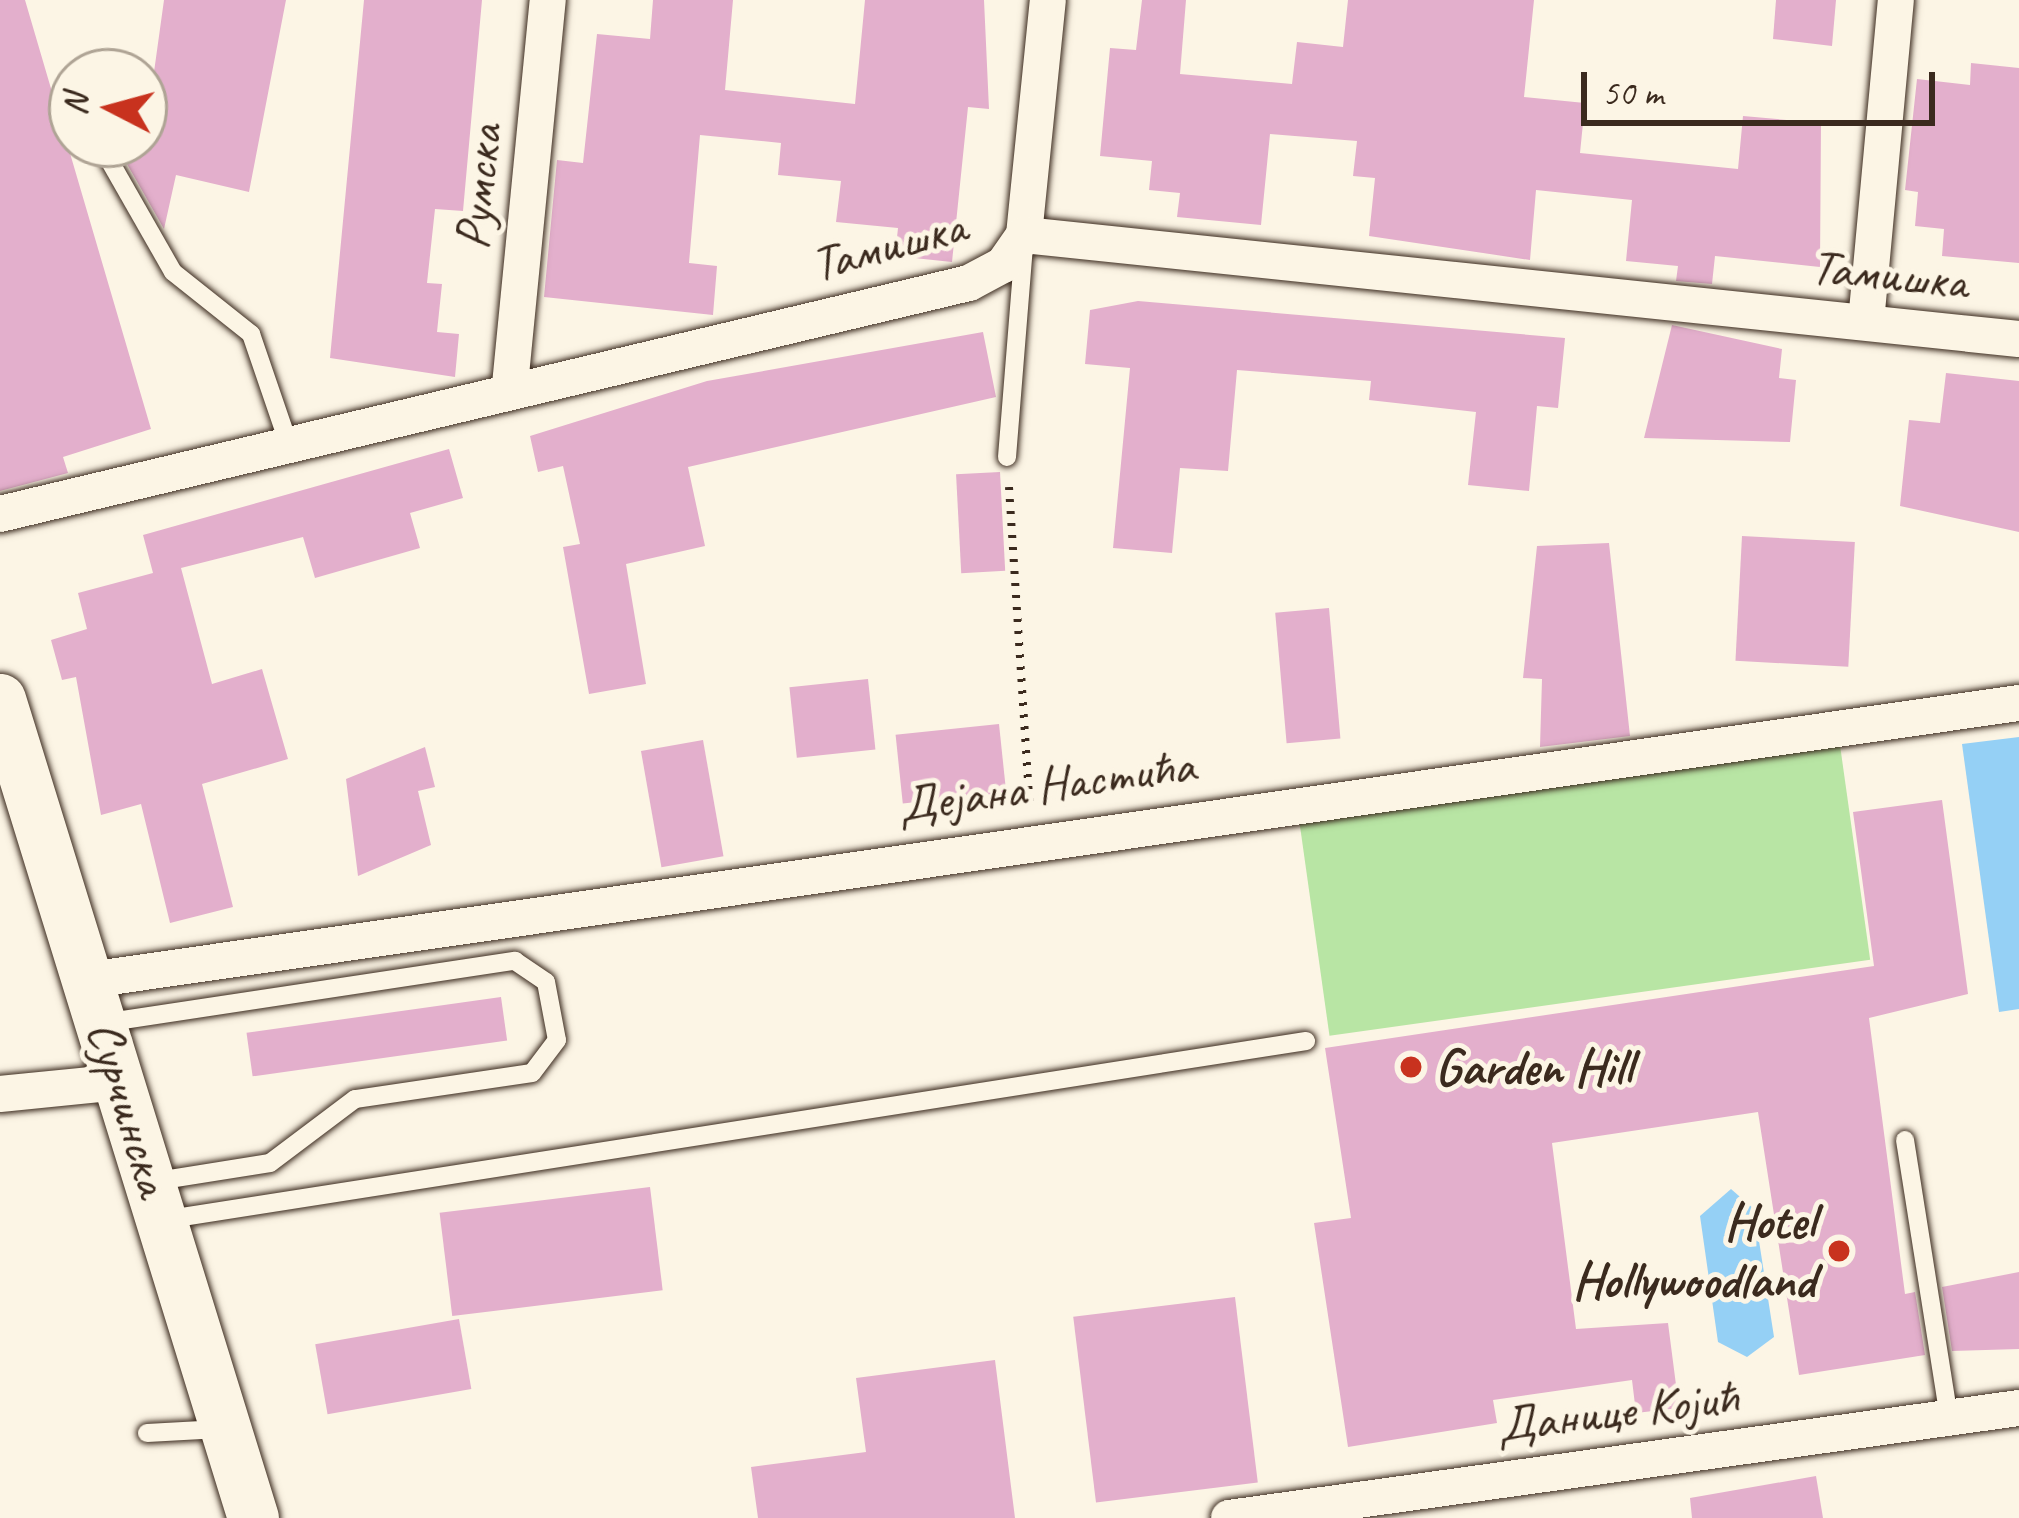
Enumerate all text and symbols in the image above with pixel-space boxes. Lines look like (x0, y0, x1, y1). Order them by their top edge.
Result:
north arrow (48, 48, 168, 168)
scale bar (1587, 48, 1941, 122)
text: 50 m (1602, 70, 1663, 116)
text: N (53, 92, 97, 117)
street label: Румска (441, 122, 515, 252)
street label: Тамишка (804, 195, 972, 295)
street label: Тамишка (1808, 235, 1970, 313)
street label: Дејана Настића (890, 733, 1202, 837)
street label: Сурчинска (73, 1013, 185, 1203)
place label: Garden Hill (1435, 1036, 1633, 1098)
marker: Garden Hill (1398, 1054, 1424, 1080)
place label: Hotel Hollywoodland (1572, 1191, 1815, 1311)
marker: Hotel Hollywoodland (1826, 1238, 1852, 1264)
street label: Данице Којић (1493, 1366, 1741, 1456)

